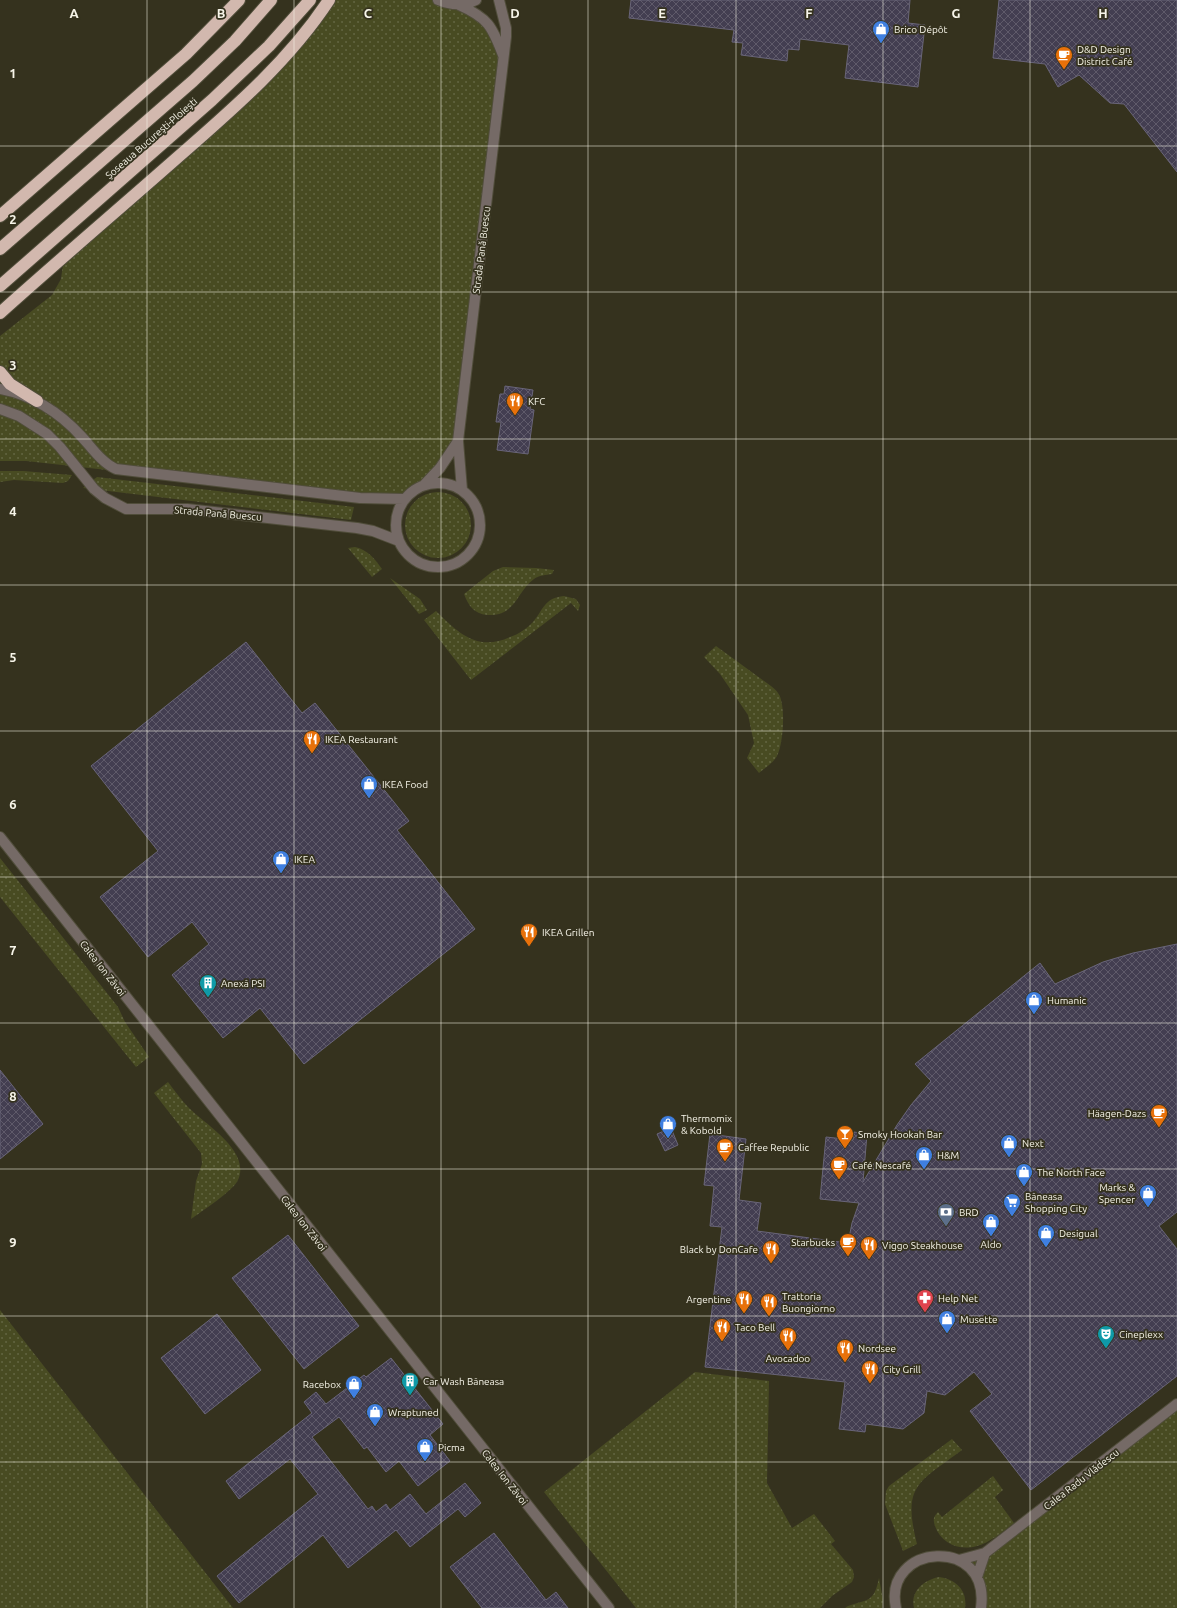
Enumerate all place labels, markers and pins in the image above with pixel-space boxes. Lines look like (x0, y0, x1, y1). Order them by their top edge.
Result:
shop icon: Brico Dépôt (871, 19, 891, 44)
place label: Brico Dépôt (894, 24, 948, 35)
place label: D&D Design District Café (1077, 44, 1132, 67)
cafe icon: D&D Design District Café (1054, 45, 1074, 70)
restaurant icon: KFC (505, 391, 525, 416)
place label: KFC (528, 396, 545, 407)
restaurant icon: IKEA Restaurant (302, 729, 322, 754)
place label: IKEA Restaurant (325, 734, 398, 745)
shop icon: IKEA Food (359, 774, 379, 799)
place label: IKEA Food (382, 779, 428, 790)
shop icon: IKEA (271, 849, 291, 874)
place label: IKEA (294, 854, 315, 865)
restaurant icon: IKEA Grillen (519, 922, 539, 947)
place label: IKEA Grillen (542, 927, 595, 938)
building icon: Anexă PSI (198, 973, 218, 998)
place label: Anexă PSI (221, 978, 265, 989)
shop icon: Humanic (1024, 990, 1044, 1015)
place label: Humanic (1047, 995, 1087, 1006)
cafe icon: Häagen-Dazs (1149, 1103, 1169, 1128)
place label: Häagen-Dazs (1088, 1108, 1146, 1119)
place label: Thermomix & Kobold (681, 1113, 732, 1136)
shop icon: Thermomix & Kobold (658, 1114, 678, 1139)
bar icon: Smoky Hookah Bar (835, 1124, 855, 1149)
place label: Smoky Hookah Bar (858, 1129, 942, 1140)
shop icon: Next (999, 1133, 1019, 1158)
cafe icon: Caffee Republic (715, 1137, 735, 1162)
place label: Next (1022, 1138, 1044, 1149)
place label: Caffee Republic (738, 1142, 809, 1153)
shop icon: H&M (914, 1145, 934, 1170)
place label: H&M (937, 1150, 959, 1161)
cafe icon: Café Nescafé (829, 1155, 849, 1180)
place label: Café Nescafé (852, 1160, 911, 1171)
shop icon: The North Face (1014, 1162, 1034, 1187)
place label: The North Face (1037, 1167, 1105, 1178)
place label: Marks & Spencer (1099, 1182, 1135, 1205)
shop icon: Marks & Spencer (1138, 1183, 1158, 1208)
place label: Băneasa Shopping City (1025, 1191, 1087, 1214)
supermarket icon: Băneasa Shopping City (1002, 1192, 1022, 1217)
bank icon: BRD (936, 1202, 956, 1227)
place label: BRD (959, 1207, 979, 1218)
shop icon: Aldo (981, 1212, 1001, 1237)
shop icon: Desigual (1036, 1223, 1056, 1248)
place label: Desigual (1059, 1228, 1098, 1239)
cafe icon: Starbucks (838, 1232, 858, 1257)
restaurant icon: Viggo Steakhouse (859, 1235, 879, 1260)
place label: Starbucks (791, 1237, 835, 1248)
restaurant icon: Black by DonCafe (761, 1239, 781, 1264)
place label: Aldo (981, 1239, 1002, 1250)
place label: Viggo Steakhouse (882, 1240, 963, 1251)
place label: Black by DonCafe (680, 1244, 758, 1255)
pharmacy icon: Help Net (915, 1288, 935, 1313)
restaurant icon: Argentine (734, 1289, 754, 1314)
place label: Trattoria Buongiorno (782, 1291, 835, 1314)
restaurant icon: Trattoria Buongiorno (759, 1292, 779, 1317)
place label: Help Net (938, 1293, 978, 1304)
place label: Argentine (686, 1294, 731, 1305)
shop icon: Musette (937, 1309, 957, 1334)
place label: Musette (960, 1314, 998, 1325)
restaurant icon: Taco Bell (712, 1317, 732, 1342)
place label: Taco Bell (735, 1322, 776, 1333)
theatre icon: Cineplexx (1096, 1324, 1116, 1349)
restaurant icon: Avocadoo (778, 1326, 798, 1351)
place label: Cineplexx (1119, 1329, 1163, 1340)
restaurant icon: Nordsee (835, 1338, 855, 1363)
place label: Nordsee (858, 1343, 896, 1354)
place label: Avocadoo (766, 1353, 810, 1364)
restaurant icon: City Grill (860, 1359, 880, 1384)
place label: City Grill (883, 1364, 921, 1375)
building icon: Car Wash Băneasa (400, 1371, 420, 1396)
shop icon: Racebox (344, 1374, 364, 1399)
place label: Car Wash Băneasa (423, 1376, 504, 1387)
place label: Racebox (303, 1379, 341, 1390)
shop icon: Wraptuned (365, 1402, 385, 1427)
place label: Wraptuned (388, 1407, 439, 1418)
shop icon: Picma (415, 1437, 435, 1462)
place label: Picma (438, 1442, 465, 1453)

